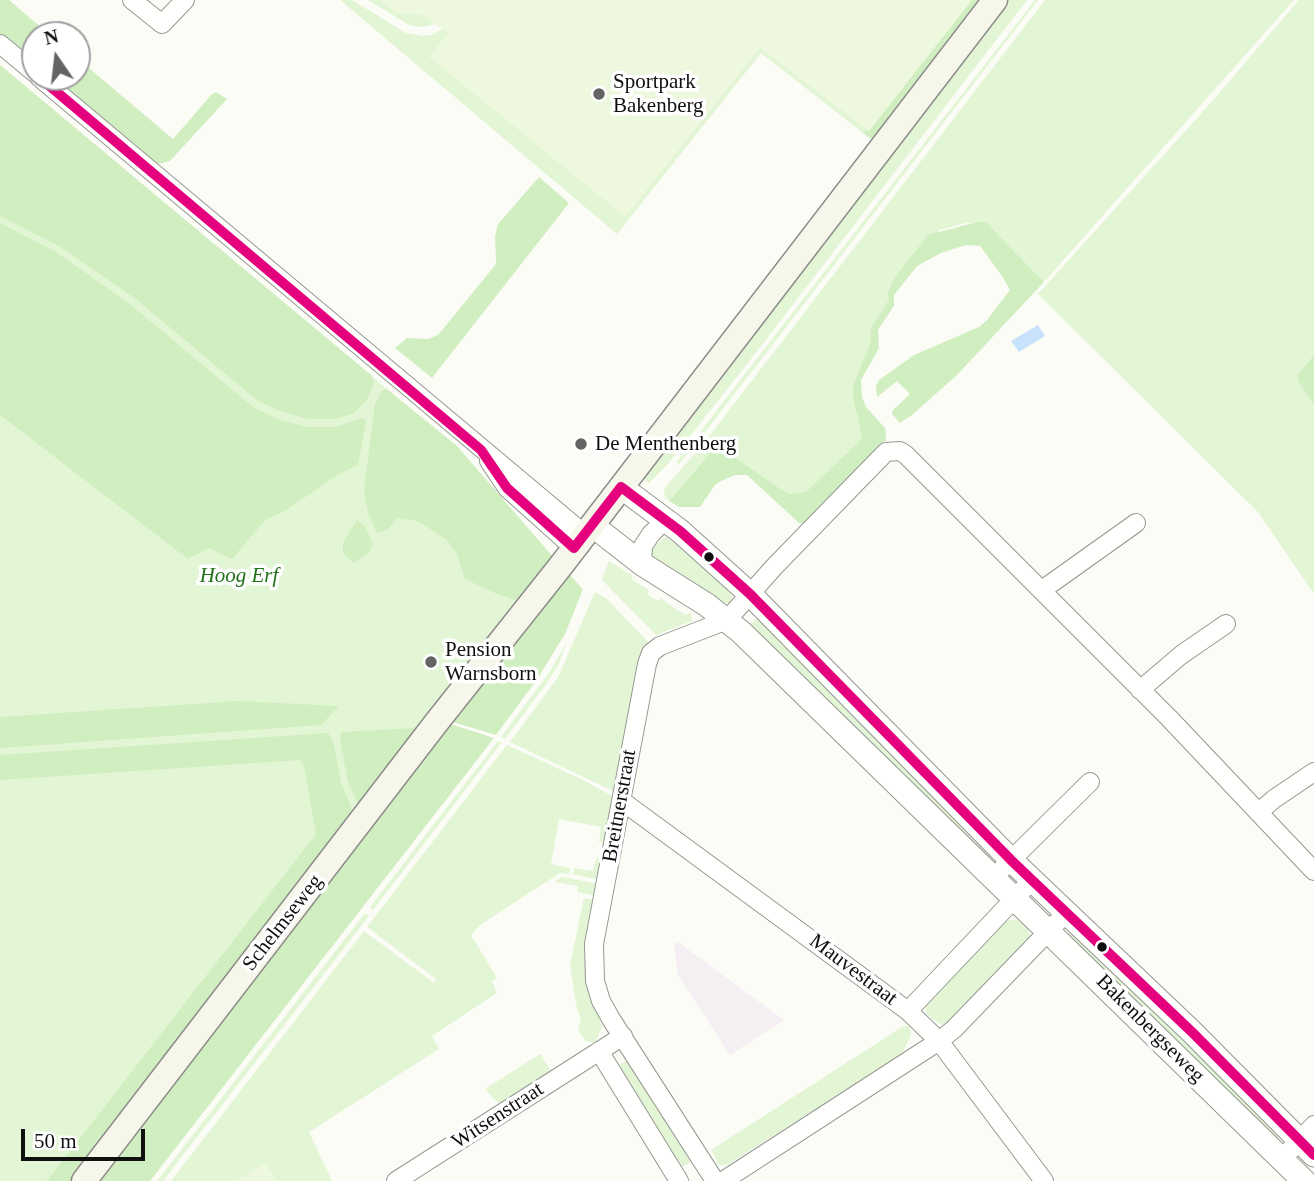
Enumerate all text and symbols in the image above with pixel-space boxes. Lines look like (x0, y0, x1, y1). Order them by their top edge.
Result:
north arrow (21, 21, 91, 91)
text: N (42, 25, 60, 49)
place label: Sportpark Bakenberg (613, 69, 704, 119)
marker: Sportpark Bakenberg (591, 86, 607, 102)
place label: De Menthenberg (595, 431, 736, 457)
marker: De Menthenberg (573, 436, 589, 452)
unlabelled marker (702, 550, 716, 564)
park label: Hoog Erf (200, 563, 278, 589)
place label: Pension Warnsborn (445, 637, 537, 687)
marker: Pension Warnsborn (423, 654, 439, 670)
street label: Breitnerstraat (598, 748, 642, 864)
street label: Schelmseweg (238, 870, 328, 976)
street label: Mauvestraat (804, 929, 902, 1011)
unlabelled marker (1095, 940, 1109, 954)
street label: Bakenbergseweg (1091, 970, 1209, 1088)
street label: Witsenstraat (447, 1077, 549, 1155)
scale bar (24, 1114, 149, 1158)
text: 50 m (34, 1129, 77, 1153)

